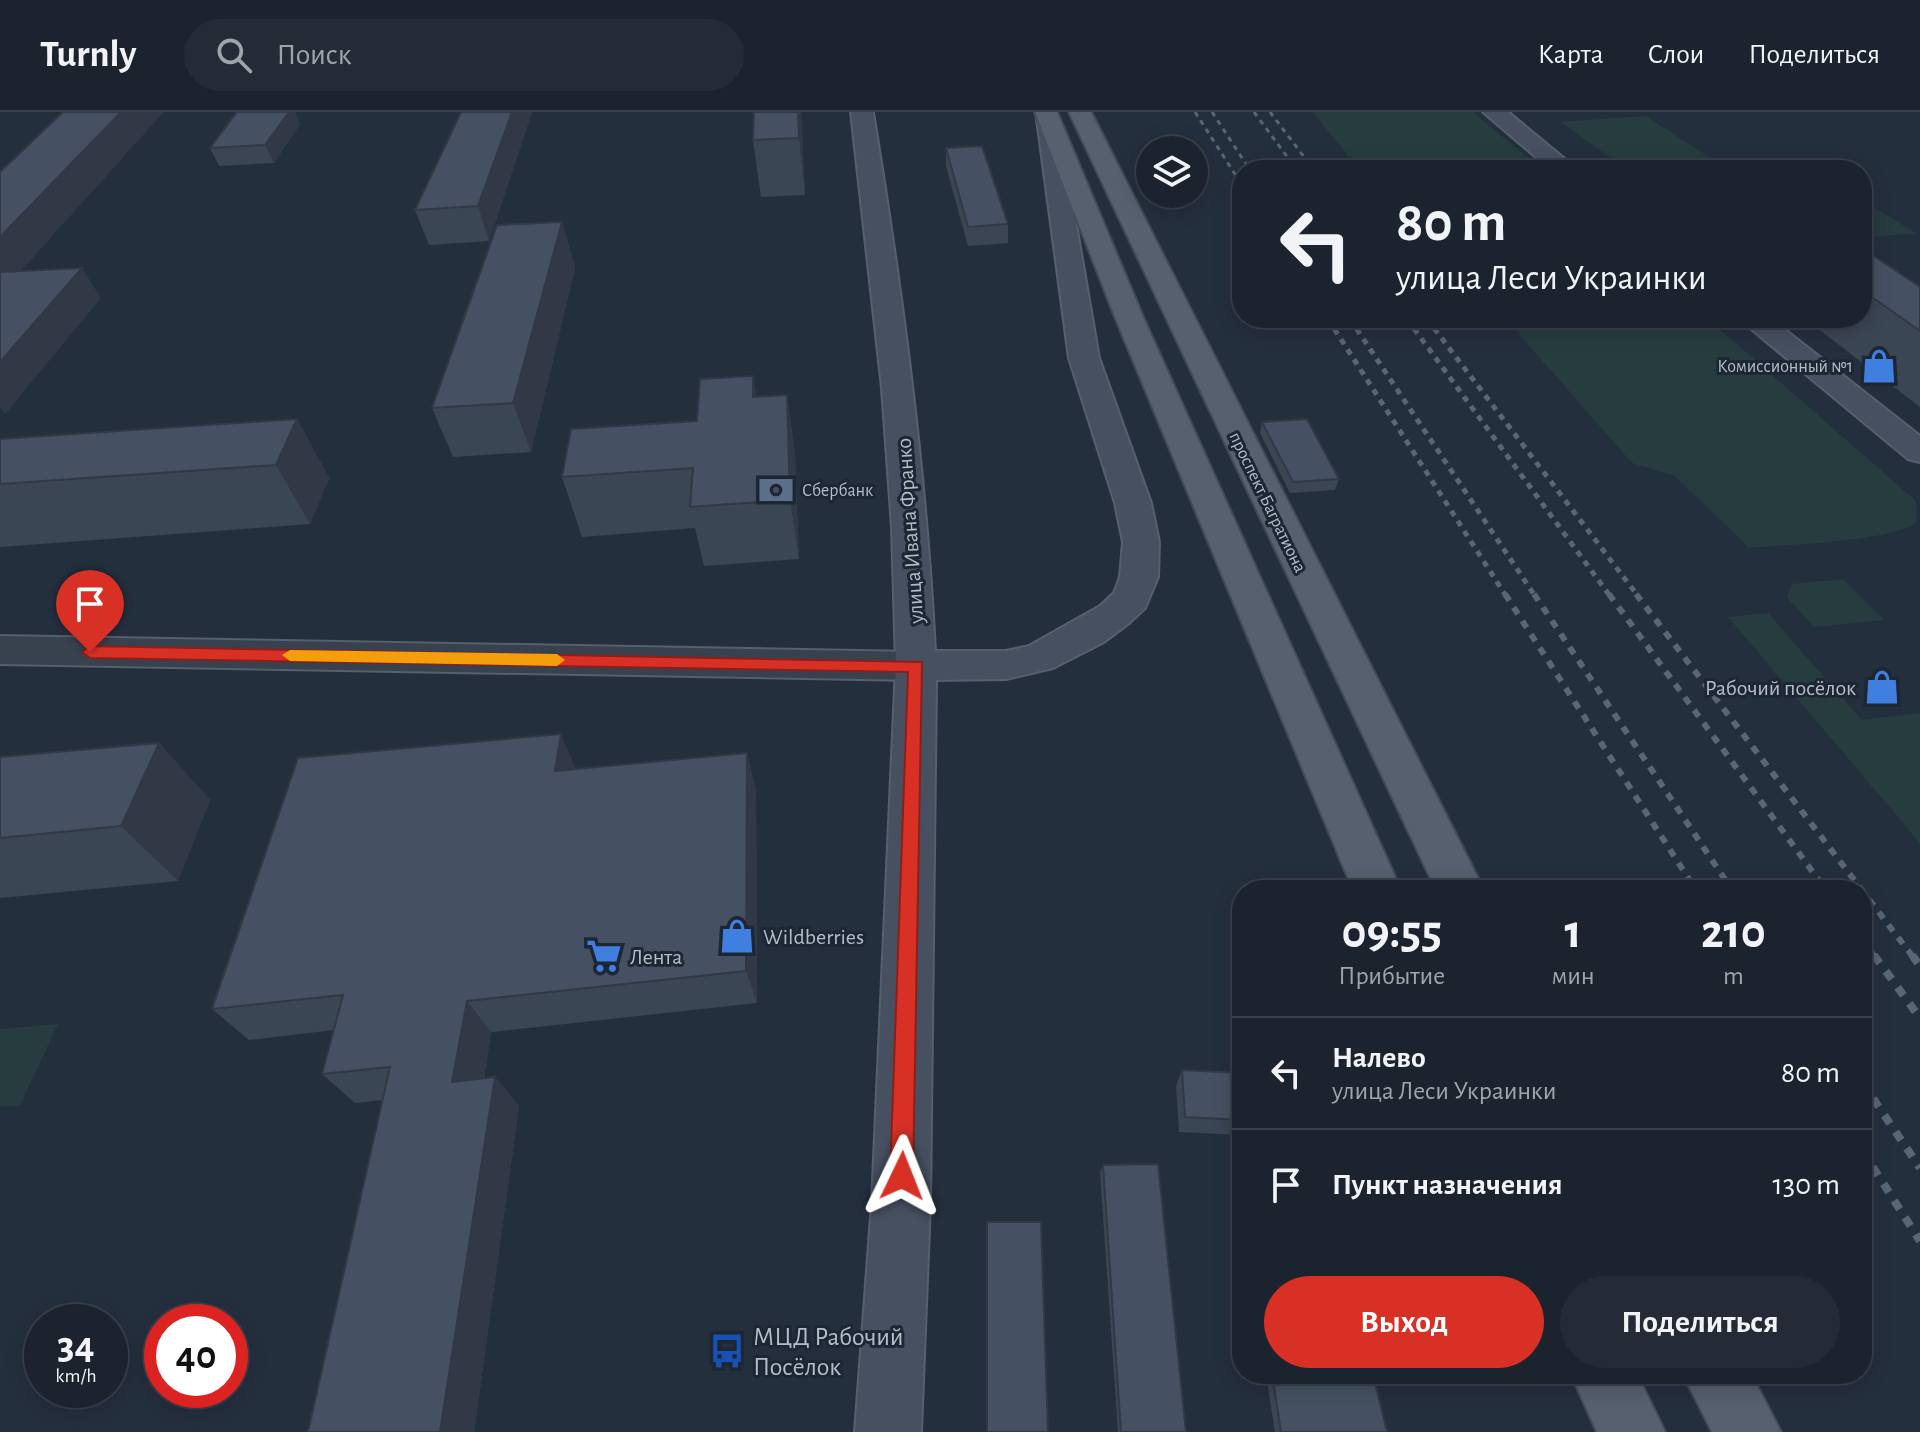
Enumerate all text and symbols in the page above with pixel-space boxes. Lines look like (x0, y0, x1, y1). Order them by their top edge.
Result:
search box (184, 19, 744, 91)
icon: search (212, 33, 256, 77)
text: Turnly (40, 36, 136, 74)
text: Поиск (276, 40, 351, 70)
text: Карта (1538, 41, 1604, 69)
text: Слои (1648, 41, 1704, 69)
text: Поделиться (1748, 41, 1880, 69)
map controls (1136, 136, 1208, 208)
button: layers (1136, 136, 1208, 208)
icon: left (1264, 192, 1368, 296)
text: 80 m (1396, 195, 1506, 251)
text: улица Леси Украинки (1396, 260, 1707, 296)
shop icon: Комиссионный №1 (1860, 347, 1898, 385)
place label: Комиссионный №1 (1717, 358, 1853, 376)
street label: проспект Багратиона (1225, 429, 1309, 575)
street label: улица Ивана Франко (893, 437, 928, 626)
bank icon: Сбербанк (757, 471, 795, 509)
place label: Сбербанк (802, 481, 874, 500)
pin (56, 570, 124, 652)
icon: arrive (68, 582, 112, 626)
shop icon: Рабочий посёлок (1863, 668, 1901, 706)
place label: Рабочий посёлок (1705, 677, 1856, 699)
text: 09:55 (1341, 909, 1442, 957)
text: 1 (1564, 909, 1582, 957)
text: 210 (1701, 909, 1766, 957)
shop icon: Wildberries (718, 917, 756, 955)
place label: Wildberries (763, 926, 864, 948)
supermarket icon: Лента (585, 937, 623, 975)
place label: Лента (630, 946, 682, 968)
text: Прибытие (1338, 963, 1445, 989)
text: мин (1552, 963, 1595, 989)
text: m (1723, 963, 1744, 989)
text: Налево (1332, 1043, 1426, 1073)
icon: left (1264, 1051, 1308, 1095)
text: 80 m (1781, 1058, 1840, 1088)
text: улица Леси Украинки (1332, 1078, 1557, 1104)
position arrow (860, 1134, 944, 1218)
icon: arrive (1264, 1163, 1308, 1207)
text: Пункт назначения (1332, 1170, 1563, 1200)
text: 130 m (1773, 1170, 1840, 1200)
button: Выход (1264, 1276, 1544, 1368)
button: Поделиться (1560, 1276, 1840, 1368)
speed limit sign: 40 (144, 1304, 248, 1408)
place label: МЦД Рабочий Посёлок (753, 1324, 904, 1380)
text: 34 (57, 1326, 95, 1366)
bus stop icon: МЦД Рабочий Посёлок (708, 1332, 746, 1370)
text: km/h (55, 1366, 97, 1386)

